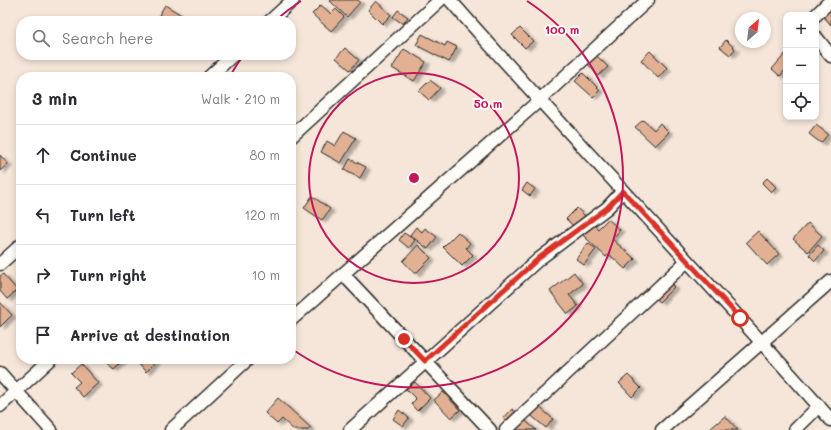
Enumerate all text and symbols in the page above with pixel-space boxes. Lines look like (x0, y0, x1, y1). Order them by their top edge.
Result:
north arrow (735, 12, 771, 48)
map controls (783, 12, 819, 120)
button: + (783, 12, 819, 48)
search box (16, 16, 296, 60)
text: 100 m (545, 21, 579, 37)
icon: search (30, 27, 52, 49)
text: Search here (62, 28, 153, 48)
button: − (783, 48, 819, 84)
button: locate (783, 84, 819, 120)
text: 3 min (32, 87, 77, 109)
text: Walk · 210 m (201, 90, 280, 107)
text: 50 m (474, 95, 502, 111)
icon: ahead (32, 144, 54, 166)
text: Continue (70, 145, 137, 165)
text: 80 m (250, 146, 280, 163)
centre of rings (407, 171, 421, 185)
icon: left (32, 204, 54, 226)
text: Turn left (70, 205, 135, 225)
text: 120 m (244, 206, 280, 223)
icon: right (32, 264, 54, 286)
text: Turn right (70, 265, 147, 285)
text: 10 m (252, 266, 280, 283)
route start (731, 309, 749, 327)
icon: arrive (32, 324, 54, 346)
text: Arrive at destination (70, 325, 230, 345)
route end (395, 330, 413, 348)

